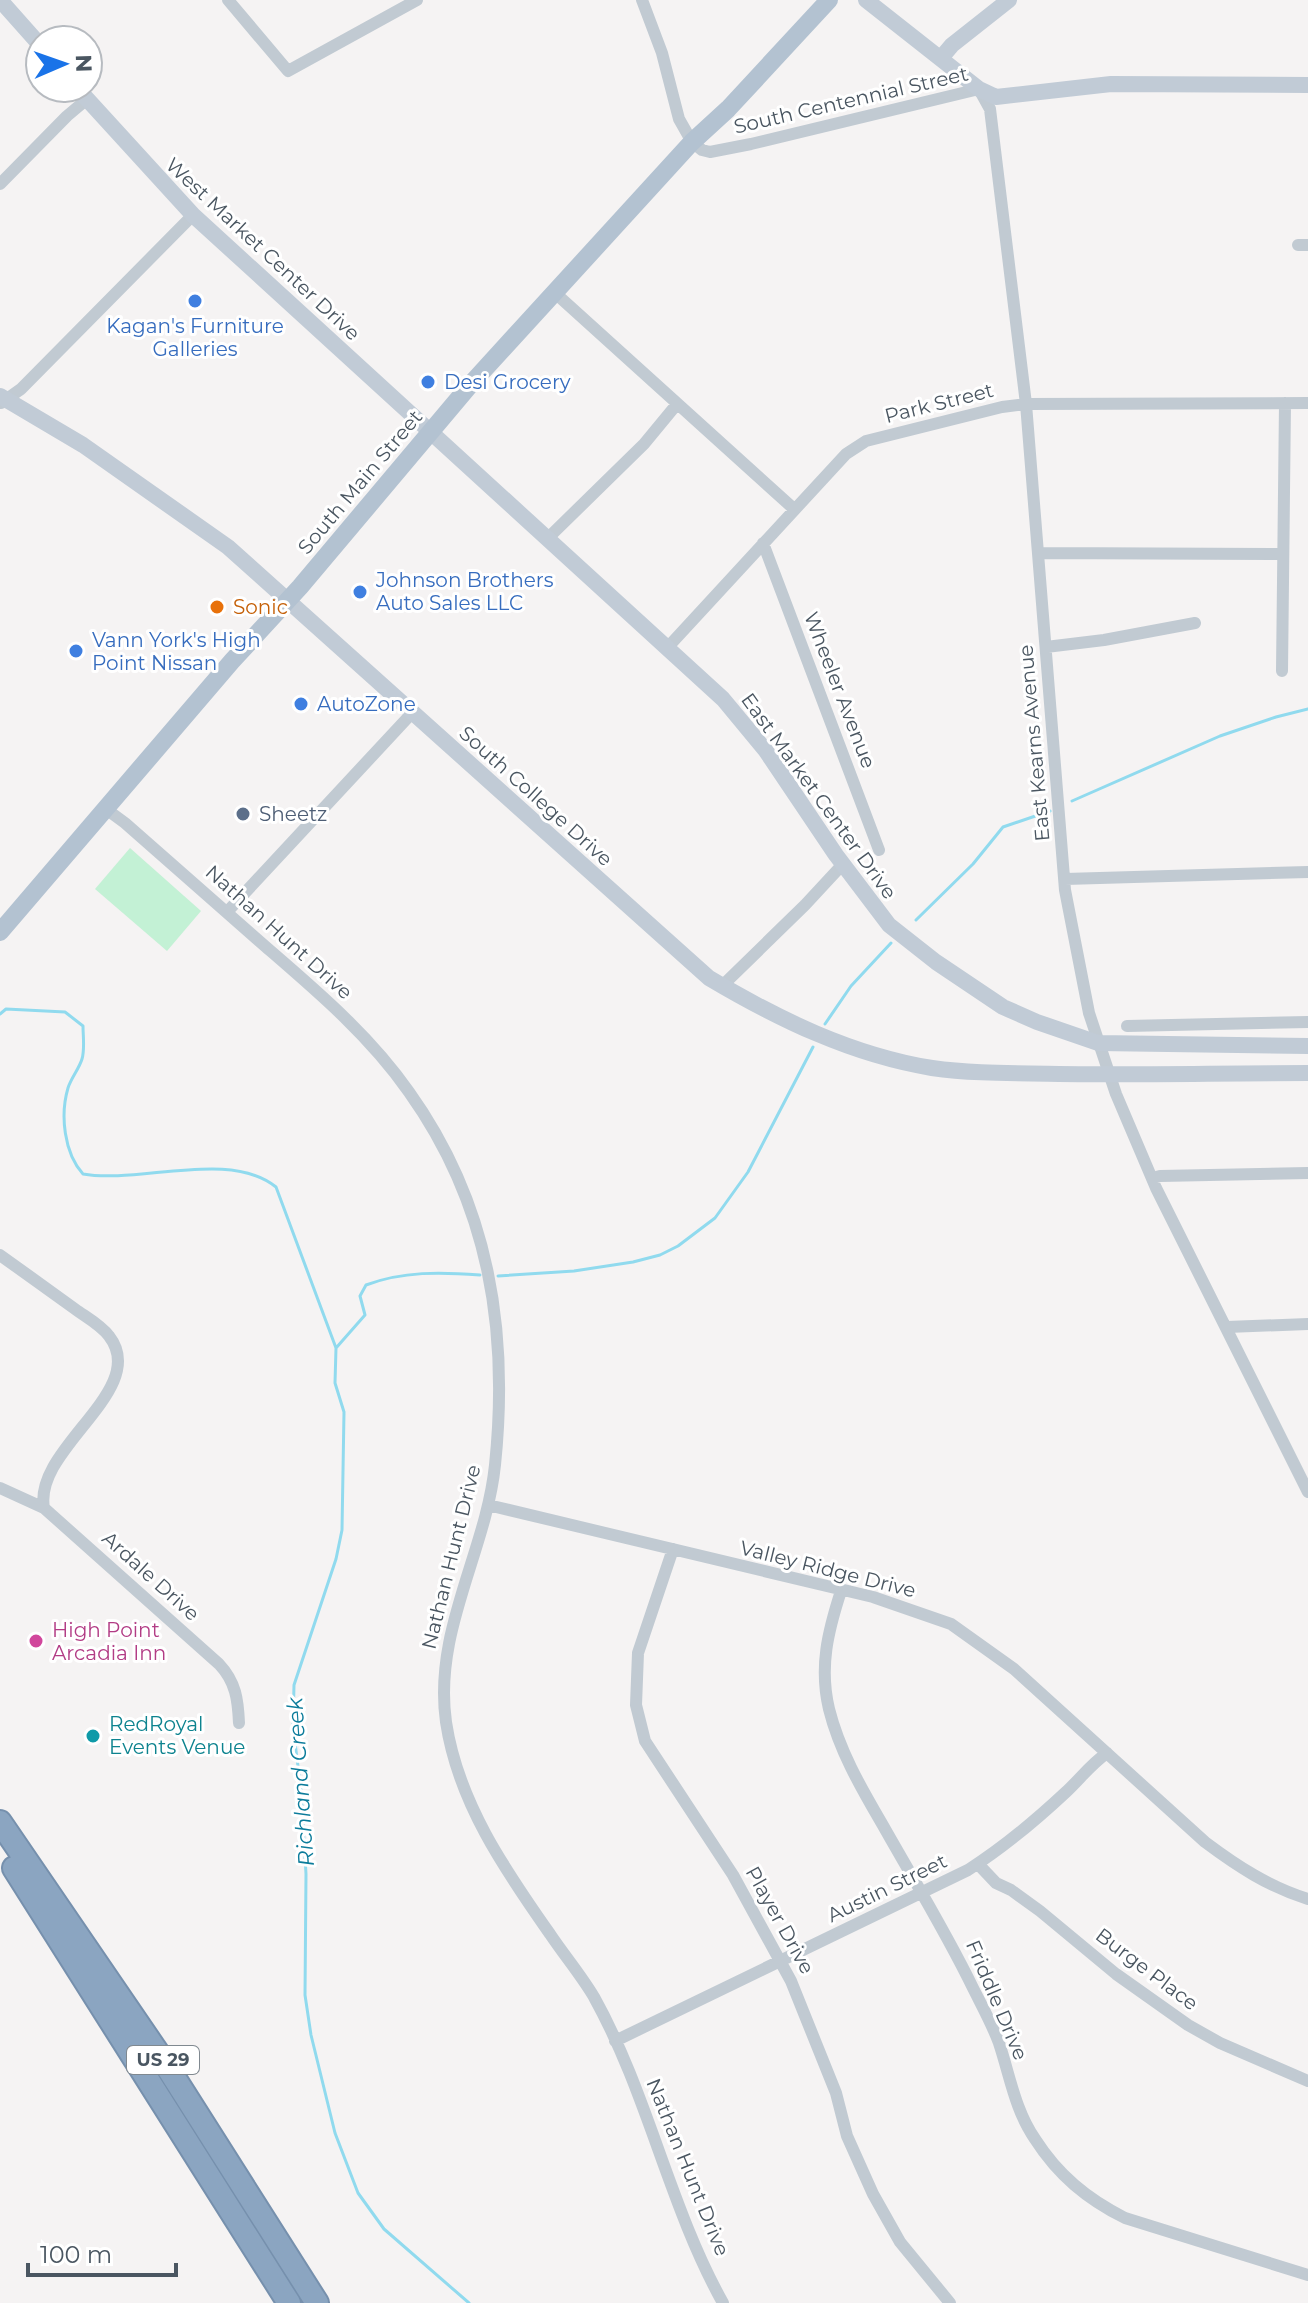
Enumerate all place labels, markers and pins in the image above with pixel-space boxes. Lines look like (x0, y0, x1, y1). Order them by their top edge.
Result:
marker: Kagan's Furniture Galleries (186, 292, 204, 310)
place label: Kagan's Furniture Galleries (106, 314, 284, 361)
place label: Desi Grocery (444, 370, 571, 394)
marker: Desi Grocery (419, 373, 437, 391)
place label: Johnson Brothers Auto Sales LLC (375, 568, 554, 615)
marker: Johnson Brothers Auto Sales LLC (351, 583, 369, 601)
place label: Sonic (233, 595, 288, 619)
marker: Sonic (208, 598, 226, 616)
place label: Vann York's High Point Nissan (92, 628, 261, 675)
marker: Vann York's High Point Nissan (67, 642, 85, 660)
place label: AutoZone (317, 692, 416, 716)
marker: AutoZone (292, 695, 310, 713)
place label: Sheetz (259, 802, 327, 826)
marker: Sheetz (234, 805, 252, 823)
place label: High Point Arcadia Inn (52, 1618, 166, 1665)
marker: High Point Arcadia Inn (27, 1632, 45, 1650)
place label: RedRoyal Events Venue (109, 1712, 245, 1759)
marker: RedRoyal Events Venue (84, 1727, 102, 1745)

